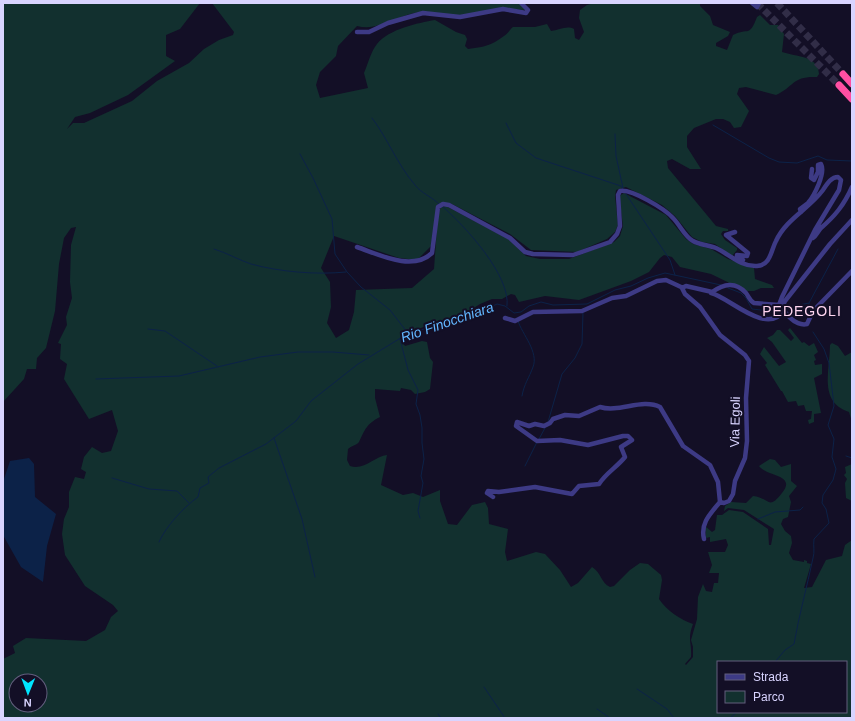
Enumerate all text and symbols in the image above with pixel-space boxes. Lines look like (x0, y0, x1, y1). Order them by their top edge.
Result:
water label: Rio Finocchiara (398, 299, 496, 345)
district label: PEDEGOLI (762, 303, 842, 319)
street label: Via Egoli (727, 396, 743, 448)
legend (717, 661, 847, 713)
text: Strada (753, 670, 789, 684)
north arrow (8, 673, 48, 713)
text: Parco (753, 690, 785, 704)
text: N (24, 697, 32, 709)

